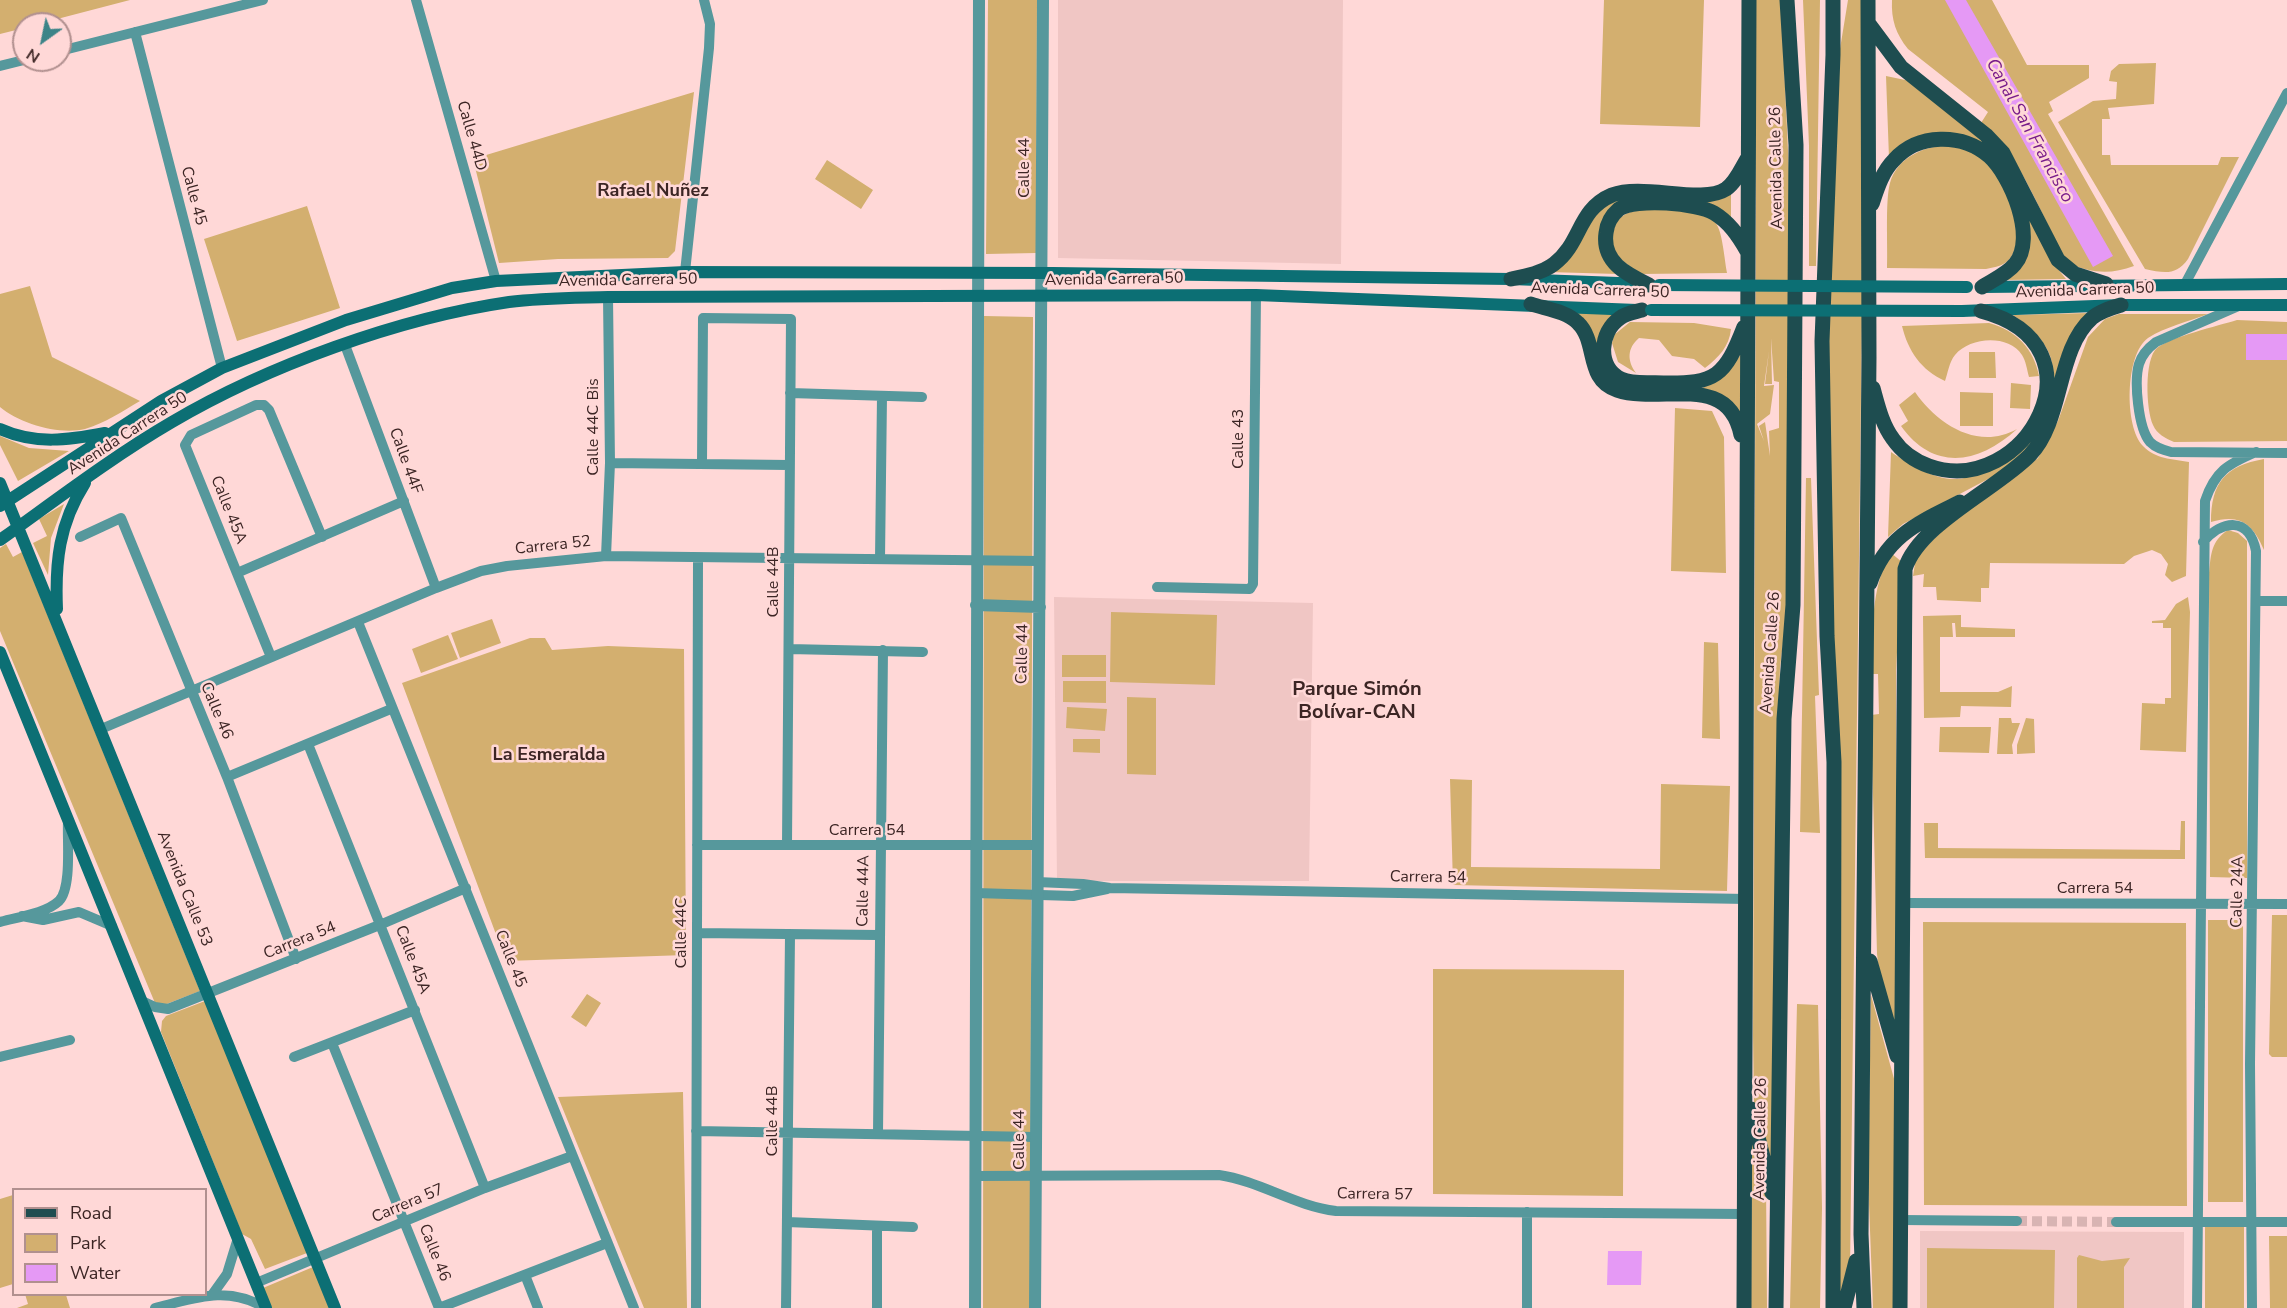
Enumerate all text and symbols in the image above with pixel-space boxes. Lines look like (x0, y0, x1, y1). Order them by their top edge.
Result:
north arrow (12, 12, 72, 72)
text: N (22, 43, 44, 68)
water label: Canal San Francisco (1980, 55, 2078, 207)
street label: Calle 44D (452, 99, 490, 173)
street label: Avenida Calle 26 (1766, 106, 1788, 230)
street label: Calle 44 (1015, 138, 1035, 198)
street label: Calle 45 (176, 164, 210, 228)
district label: Rafael Nuñez (597, 181, 709, 203)
street label: Avenida Carrera 50 (1044, 269, 1184, 291)
street label: Avenida Carrera 50 (558, 270, 698, 292)
street label: Avenida Carrera 50 (1530, 279, 1670, 303)
street label: Avenida Carrera 50 (2015, 279, 2155, 303)
street label: Calle 44C Bis (584, 378, 604, 476)
street label: Avenida Carrera 50 (65, 388, 191, 480)
street label: Calle 43 (1229, 409, 1249, 469)
street label: Calle 44F (384, 425, 426, 497)
street label: Calle 45A (206, 473, 250, 547)
street label: Carrera 52 (514, 532, 592, 560)
street label: Calle 44B (764, 546, 784, 618)
street label: Avenida Calle 26 (1757, 591, 1785, 715)
street label: Calle 44 (1013, 624, 1033, 684)
district label: Parque Simón Bolívar-CAN (1292, 678, 1422, 725)
street label: Calle 46 (195, 680, 237, 742)
district label: La Esmeralda (493, 745, 605, 767)
street label: Carrera 54 (829, 821, 905, 841)
street label: Avenida Calle 53 (152, 828, 216, 950)
street label: Calle 44A (854, 855, 874, 927)
street label: Calle 24A (2228, 856, 2248, 928)
street label: Carrera 54 (1390, 868, 1466, 888)
street label: Carrera 54 (2057, 879, 2133, 899)
street label: Calle 44C (672, 898, 692, 968)
street label: Carrera 54 (261, 918, 339, 964)
street label: Calle 45A (390, 923, 434, 997)
street label: Calle 45 (490, 927, 530, 991)
street label: Avenida Calle 26 (1750, 1077, 1772, 1201)
street label: Calle 44B (763, 1085, 783, 1157)
street label: Calle 44 (1010, 1110, 1030, 1170)
street label: Carrera 57 (369, 1180, 447, 1228)
street label: Carrera 57 (1337, 1185, 1413, 1205)
legend (12, 1188, 207, 1296)
text: Road (70, 1201, 112, 1225)
street label: Calle 46 (414, 1221, 454, 1285)
text: Park (70, 1231, 106, 1255)
text: Water (70, 1261, 121, 1285)

